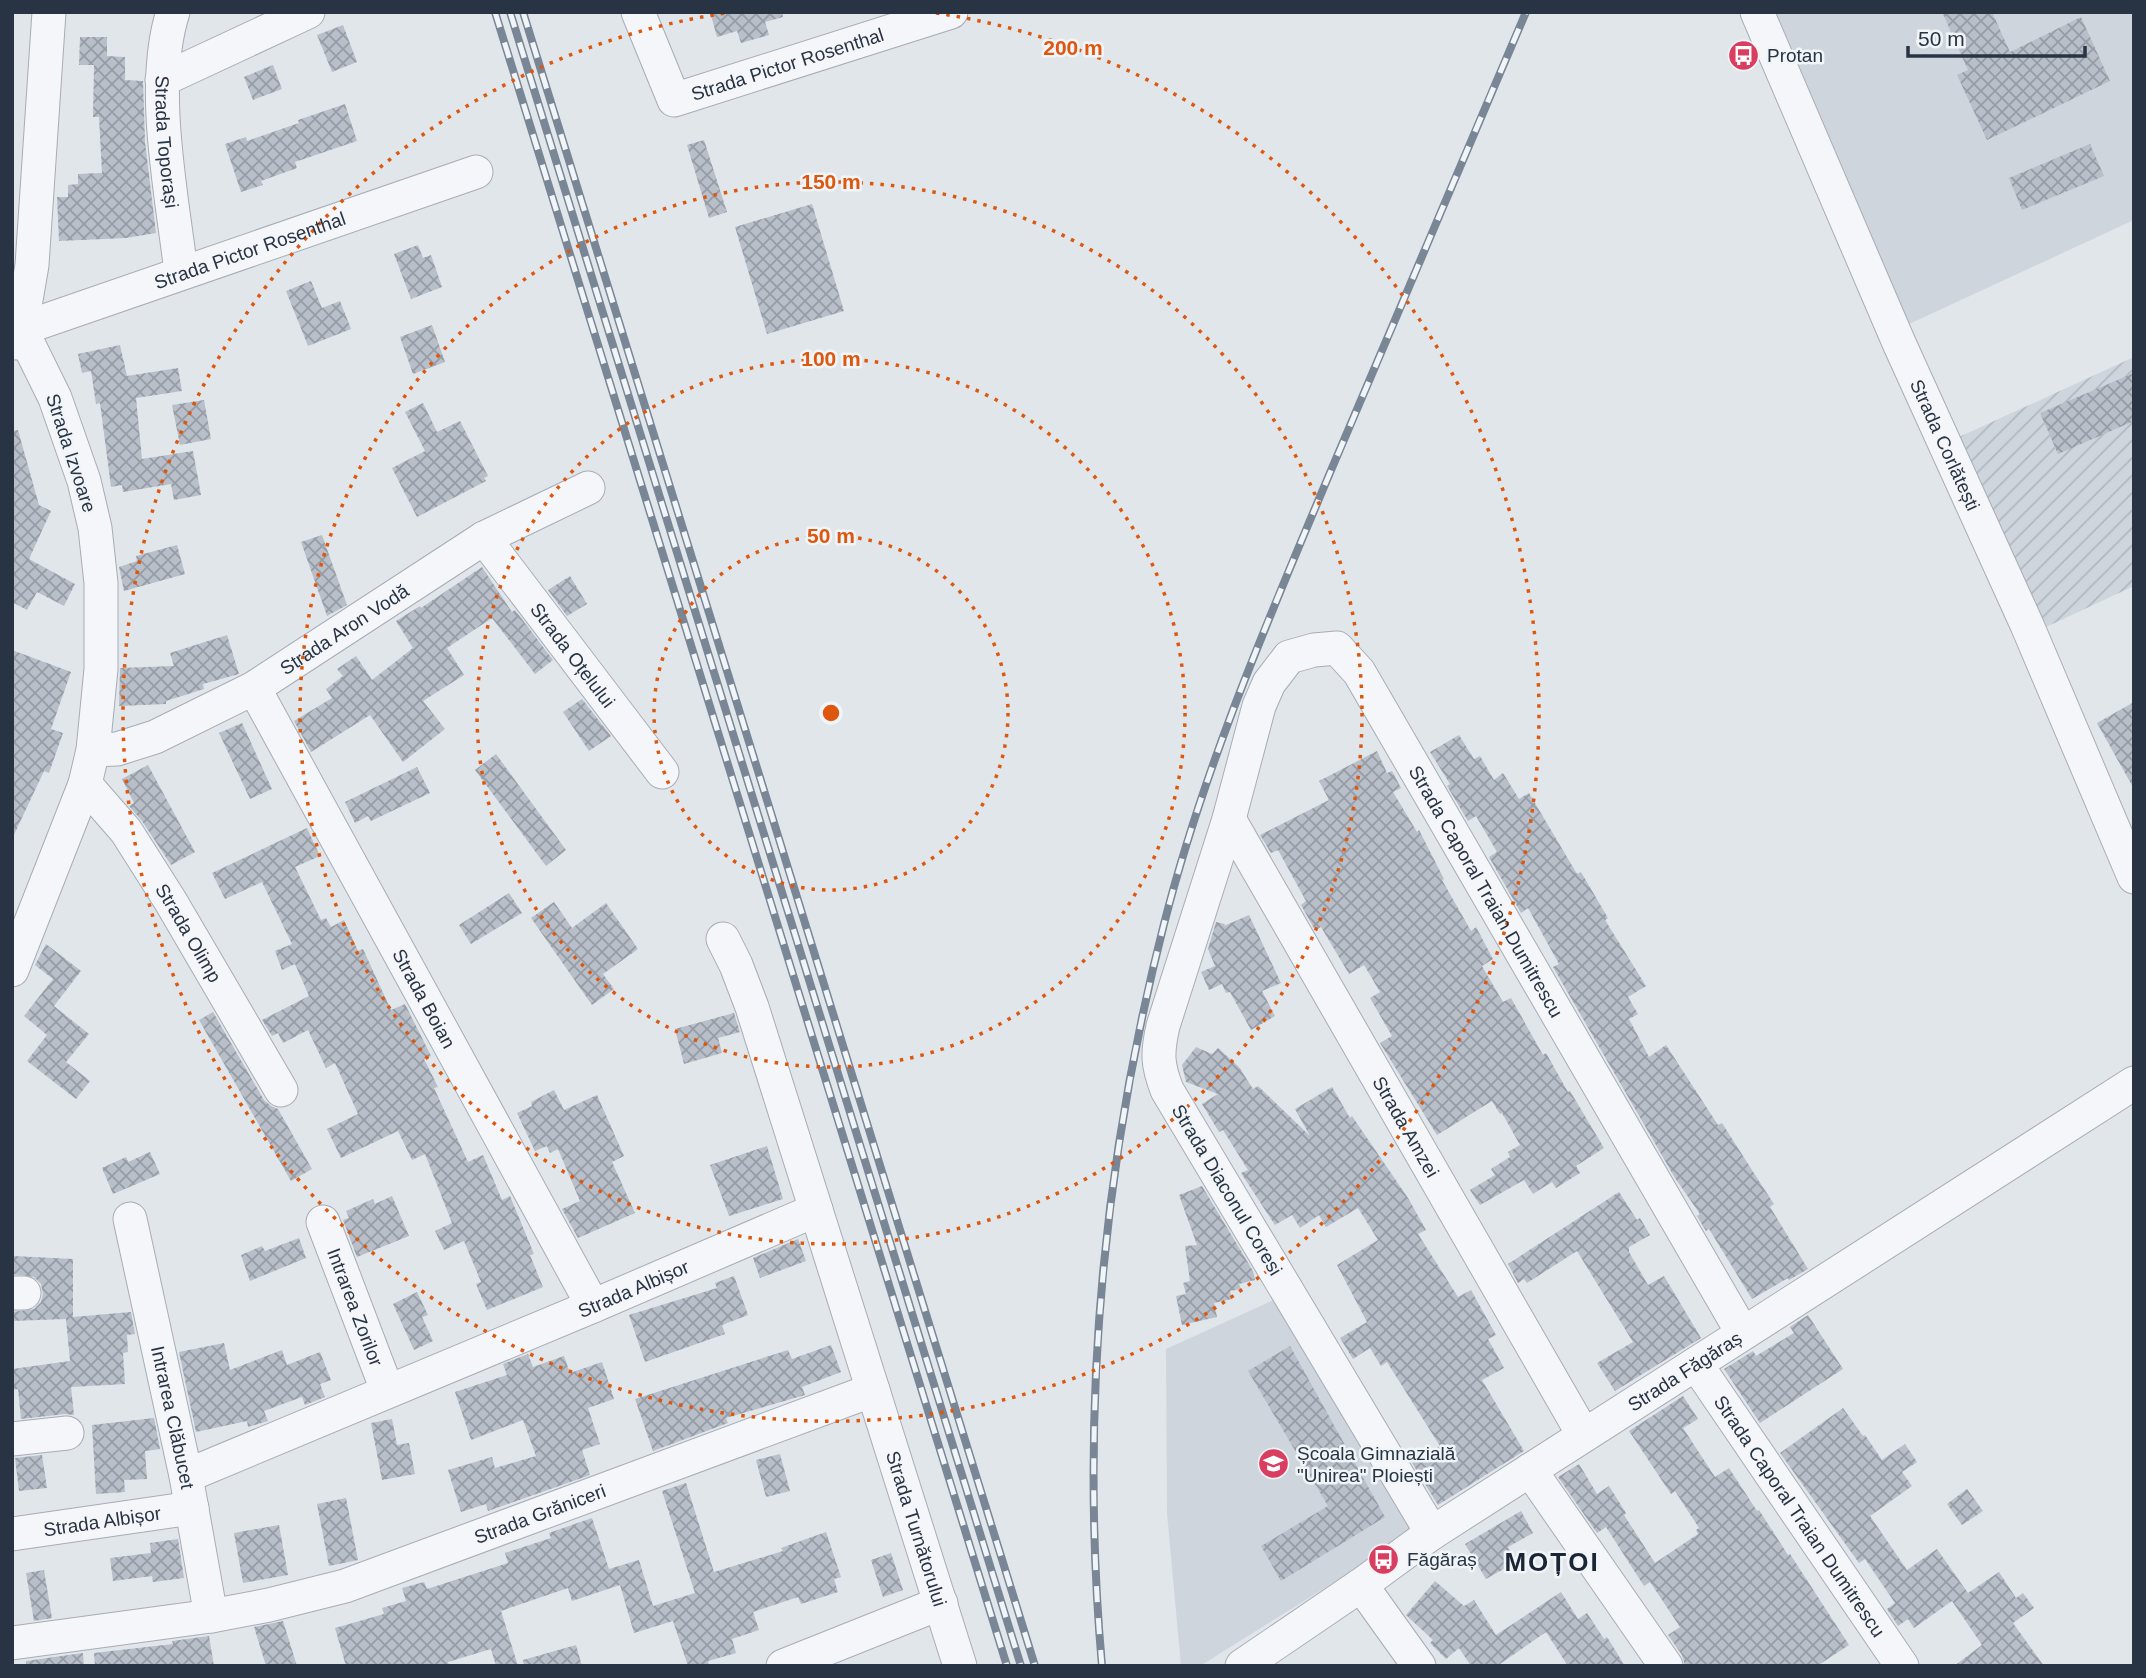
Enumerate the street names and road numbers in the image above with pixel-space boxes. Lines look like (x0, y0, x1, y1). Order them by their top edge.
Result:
street label: Strada Pictor Rosenthal (688, 24, 886, 104)
street label: Strada Toporași (152, 75, 183, 209)
street label: Strada Pictor Rosenthal (151, 207, 348, 293)
street label: Strada Corlătești (1906, 376, 1984, 514)
street label: Strada Izvoare (42, 391, 100, 515)
street label: Strada Aron Vodă (276, 579, 413, 679)
street label: Strada Oțelului (527, 599, 619, 711)
street label: Strada Caporal Traian Dumitrescu (1405, 762, 1568, 1021)
street label: Strada Olimp (151, 880, 226, 986)
street label: Strada Boian (389, 945, 460, 1052)
street label: Strada Amzei (1369, 1072, 1443, 1181)
street label: Strada Diaconul Coresi (1168, 1101, 1286, 1279)
street label: Intrarea Zorilor (323, 1245, 388, 1370)
street label: Strada Albișor (575, 1255, 692, 1322)
street label: Strada Făgăraș (1624, 1327, 1745, 1415)
street label: Intrarea Clăbucet (147, 1344, 199, 1491)
street label: Strada Caporal Traian Dumitrescu (1710, 1391, 1889, 1641)
street label: Strada Turnătorului (882, 1448, 951, 1609)
street label: Strada Grăniceri (471, 1480, 608, 1548)
street label: Strada Albișor (42, 1502, 163, 1540)

